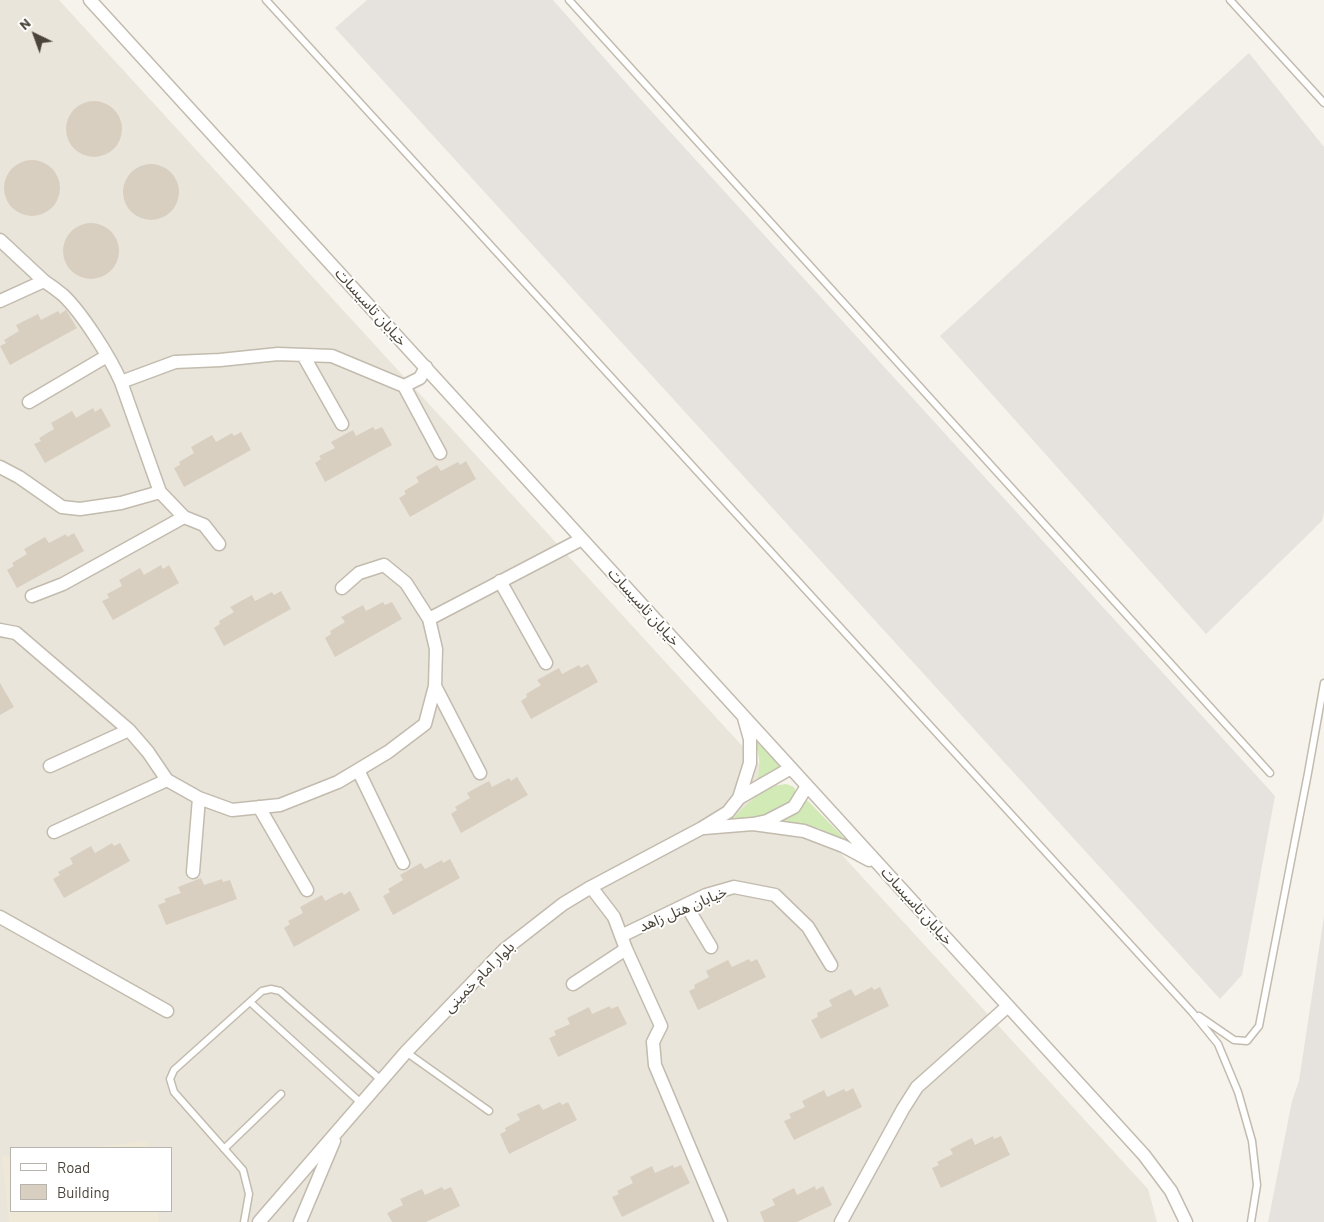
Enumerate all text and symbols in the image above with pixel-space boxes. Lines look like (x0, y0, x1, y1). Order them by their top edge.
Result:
north arrow (10, 10, 60, 60)
text: N (15, 14, 34, 33)
street label: خیابان تاسیسات (331, 264, 411, 350)
street label: خیابان تاسیسات (604, 564, 684, 650)
street label: خیابان تاسیسات (877, 863, 957, 949)
street label: خیابان هتل زاهد (636, 882, 730, 936)
street label: بلوار امام خمینی (440, 938, 518, 1016)
legend (10, 1147, 172, 1212)
text: Road (57, 1158, 90, 1176)
text: Building (57, 1183, 110, 1201)

